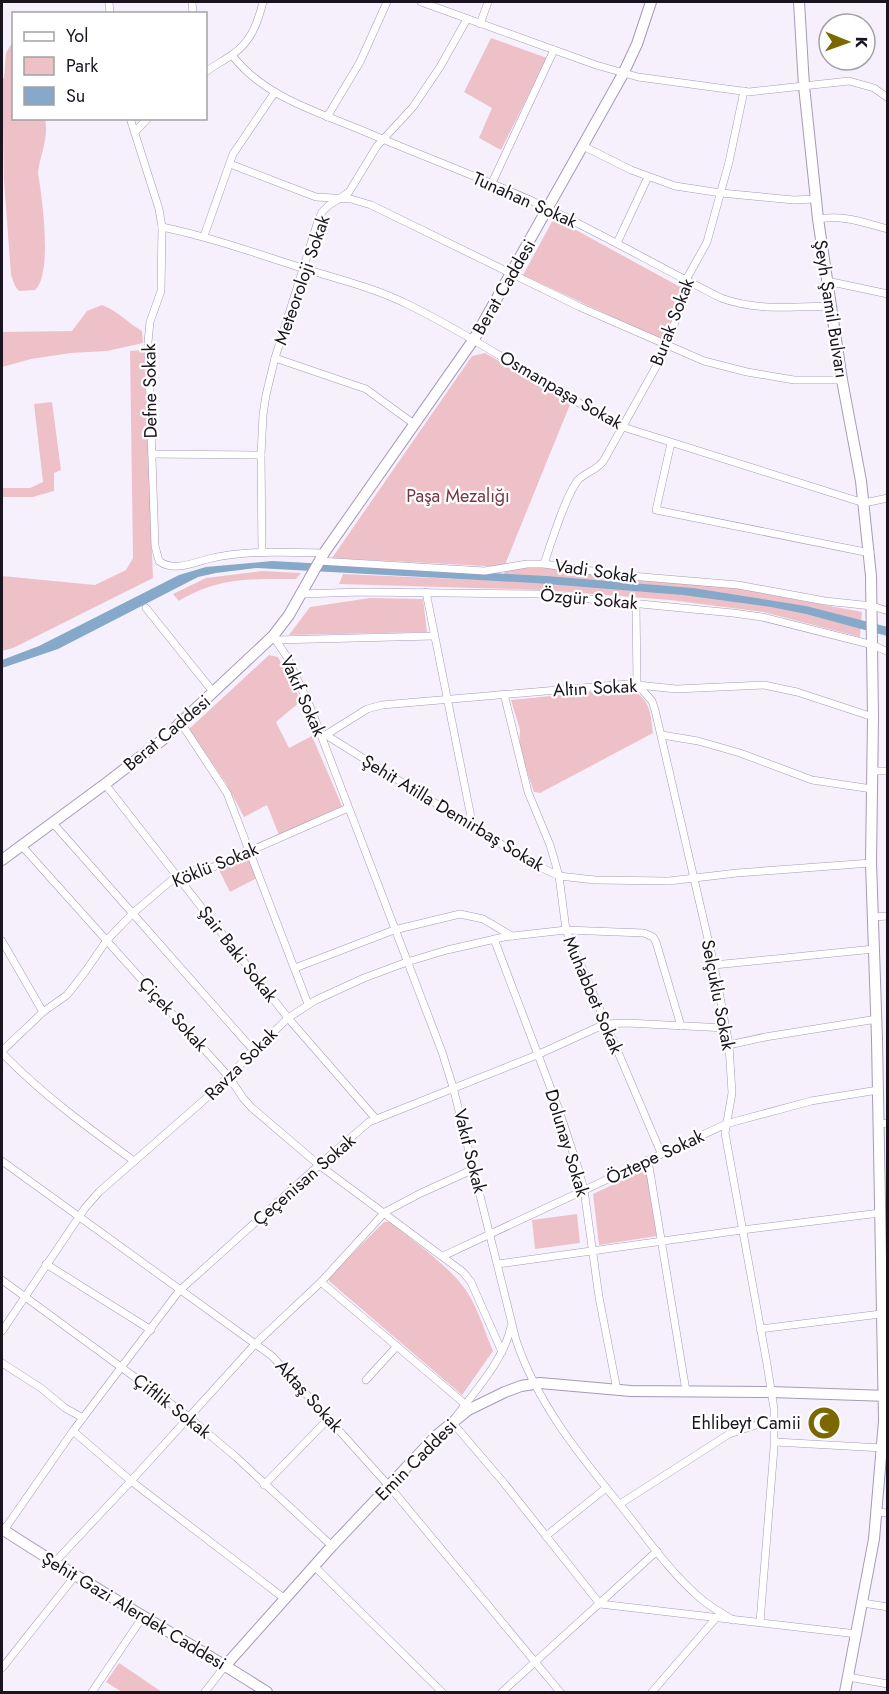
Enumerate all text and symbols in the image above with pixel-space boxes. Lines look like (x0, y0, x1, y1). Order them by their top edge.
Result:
legend (12, 12, 207, 120)
north arrow (817, 12, 877, 72)
text: Yol (66, 23, 88, 49)
text: K (850, 36, 873, 49)
text: Park (66, 53, 98, 79)
text: Su (66, 83, 85, 109)
street label: Tunahan Sokak (469, 165, 581, 235)
street label: Meteoroloji Sokak (268, 212, 336, 348)
street label: Berat Caddesi (466, 234, 542, 340)
street label: Şeyh Şamil Bulvarı (807, 238, 855, 380)
street label: Burak Sokak (643, 274, 701, 370)
street label: Defne Sokak (136, 343, 164, 439)
street label: Osmanpaşa Sokak (495, 344, 627, 436)
park label: Paşa Mezalığı (406, 483, 510, 509)
street label: Vadi Sokak (553, 552, 639, 590)
street label: Özgür Sokak (539, 582, 639, 616)
street label: Vakıf Sokak (274, 651, 332, 741)
street label: Altın Sokak (552, 673, 638, 703)
street label: Berat Caddesi (118, 689, 216, 777)
street label: Şehit Atilla Demirbaş Sokak (357, 748, 549, 878)
street label: Köklü Sokak (168, 836, 262, 894)
street label: Şair Baki Sokak (192, 900, 284, 1008)
street label: Muhabbet Sokak (556, 932, 630, 1058)
street label: Selçuklu Sokak (695, 937, 742, 1053)
street label: Çiçek Sokak (132, 971, 214, 1057)
street label: Ravza Sokak (199, 1022, 283, 1106)
street label: Dolunay Sokak (538, 1086, 596, 1200)
street label: Vakıf Sokak (447, 1106, 493, 1196)
street label: Öztepe Sokak (602, 1123, 708, 1191)
street label: Çeçenisan Sokak (247, 1128, 361, 1232)
street label: Aktaş Sokak (269, 1354, 349, 1438)
street label: Çiftlik Sokak (127, 1367, 217, 1445)
mosque icon: Ehlibeyt Camii (806, 1405, 842, 1441)
place label: Ehlibeyt Camii (692, 1410, 801, 1436)
street label: Emin Caddesi (369, 1413, 463, 1507)
street label: Şehit Gazi Alerdek Caddesi (37, 1546, 231, 1676)

